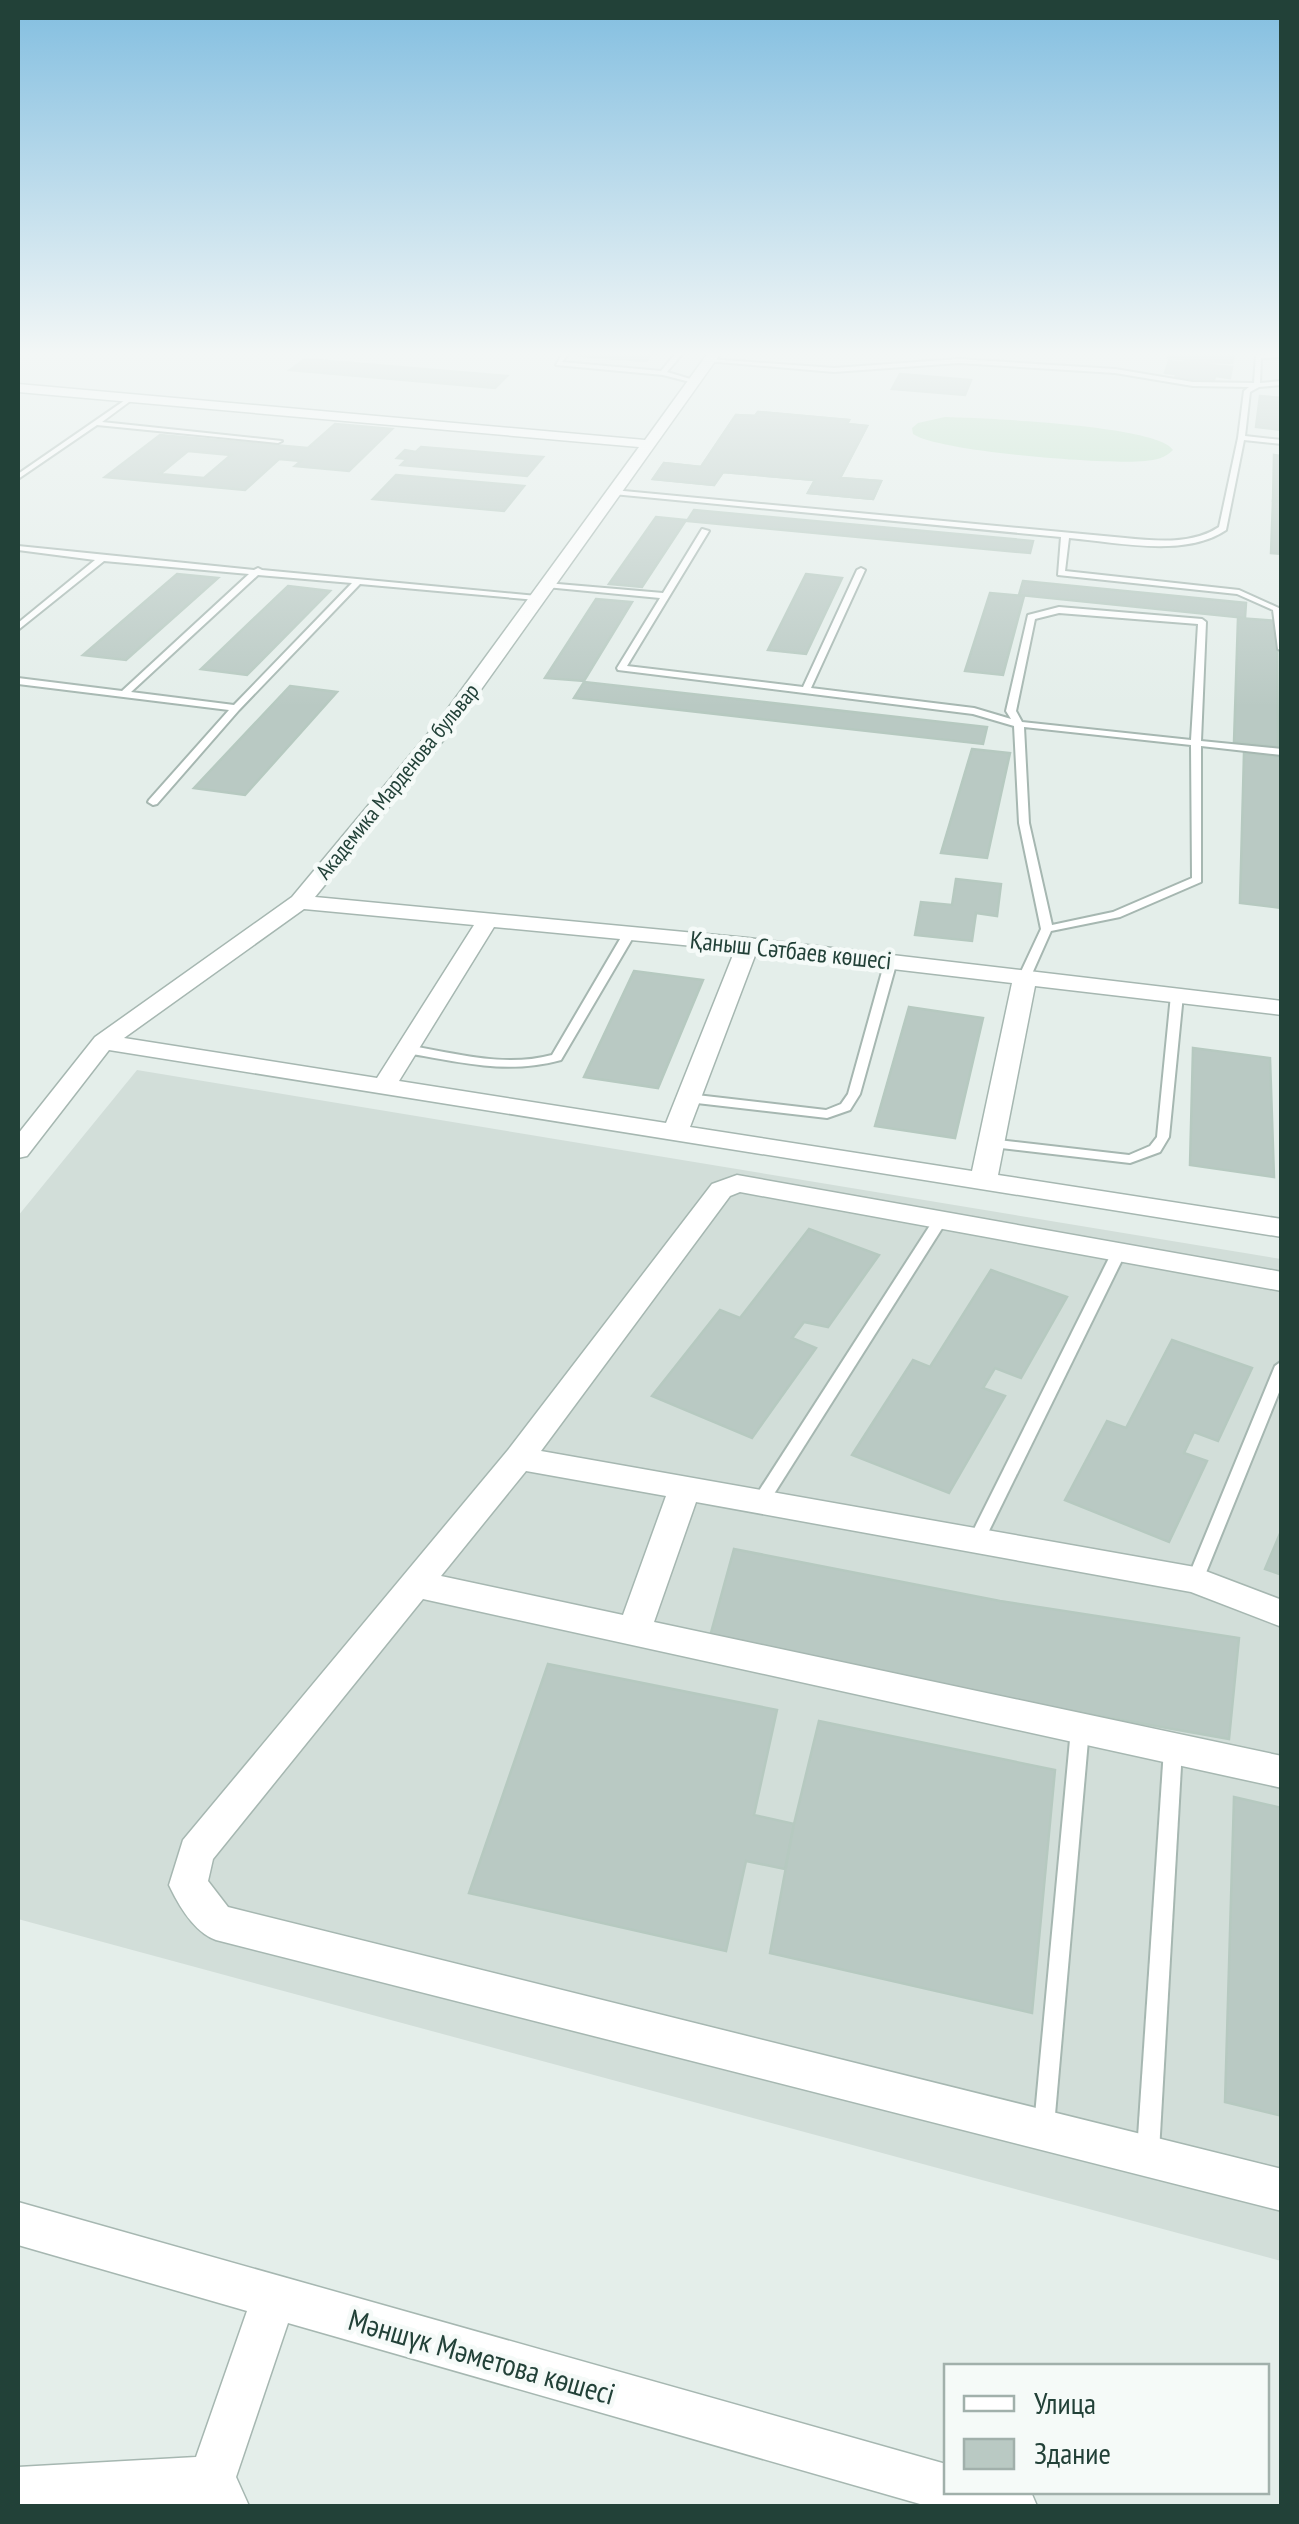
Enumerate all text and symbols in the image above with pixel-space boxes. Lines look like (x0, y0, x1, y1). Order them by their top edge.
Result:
street label: Академика Марденова бульвар (309, 677, 485, 885)
street label: Қаныш Сәтбаев көшесі (689, 924, 893, 976)
street label: Мәншүк Мәметова көшесі (344, 2299, 620, 2413)
legend (944, 2364, 1269, 2494)
text: Улица (1034, 2383, 1096, 2422)
text: Здание (1034, 2433, 1111, 2472)

